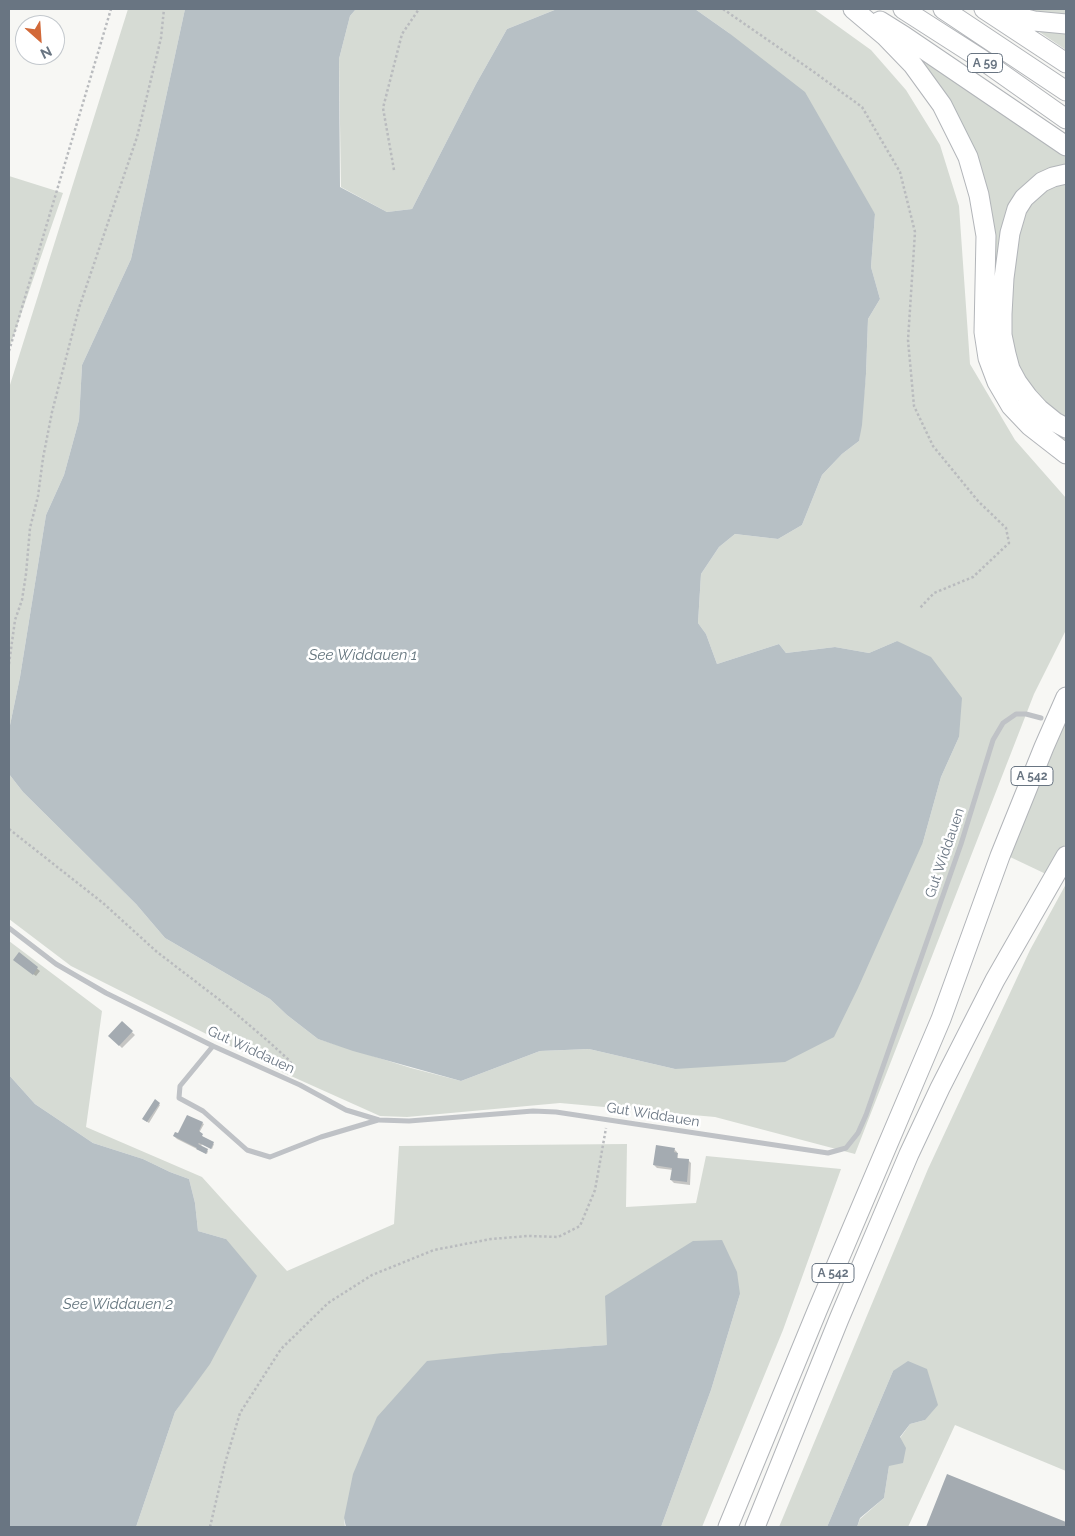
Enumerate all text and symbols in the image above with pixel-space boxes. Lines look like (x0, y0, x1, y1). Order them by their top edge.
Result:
north arrow (15, 15, 65, 65)
text: N (38, 43, 54, 62)
road number: A 59 (968, 54, 1002, 72)
water label: See Widdauen 1 (309, 646, 417, 664)
road number: A 542 (1011, 766, 1053, 786)
street label: Gut Widdauen (922, 806, 968, 900)
street label: Gut Widdauen (205, 1023, 297, 1077)
street label: Gut Widdauen (605, 1099, 701, 1131)
road number: A 542 (812, 1264, 854, 1282)
water label: See Widdauen 2 (63, 1295, 173, 1313)

